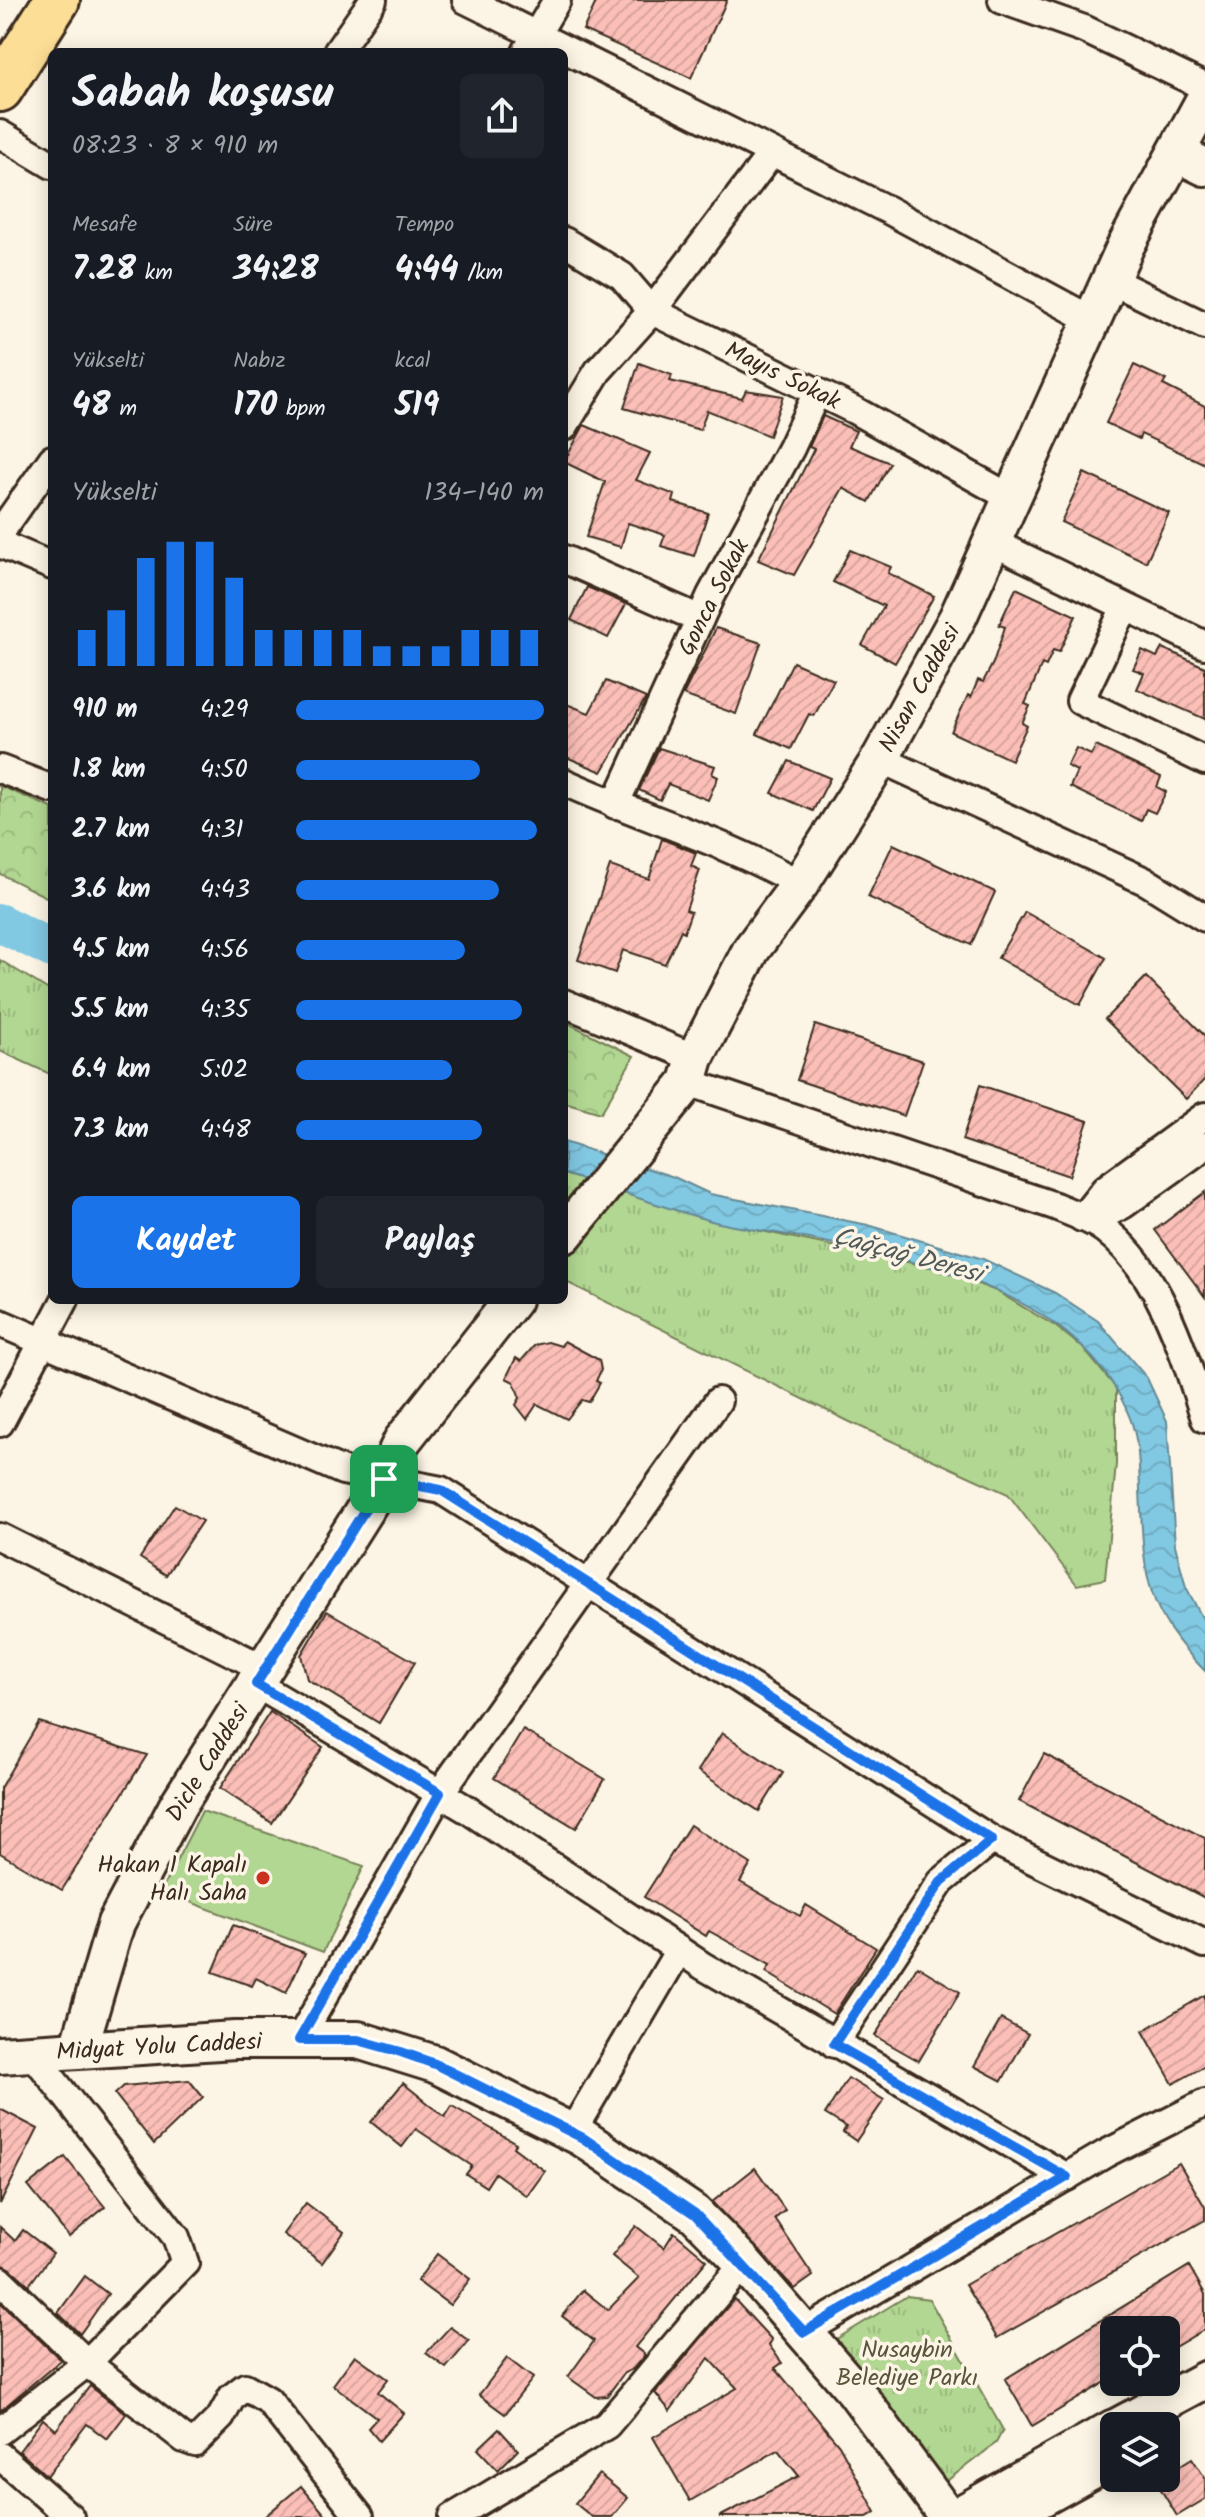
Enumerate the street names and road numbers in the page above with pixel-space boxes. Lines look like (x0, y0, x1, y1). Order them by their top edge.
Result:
street label: Mayıs Sokak (718, 331, 848, 422)
street label: Gonca Sokak (668, 531, 761, 663)
street label: Nisan Caddesi (869, 616, 972, 760)
street label: Dicle Caddesi (156, 1694, 261, 1830)
street label: Midyat Yolu Caddesi (55, 2023, 264, 2072)

